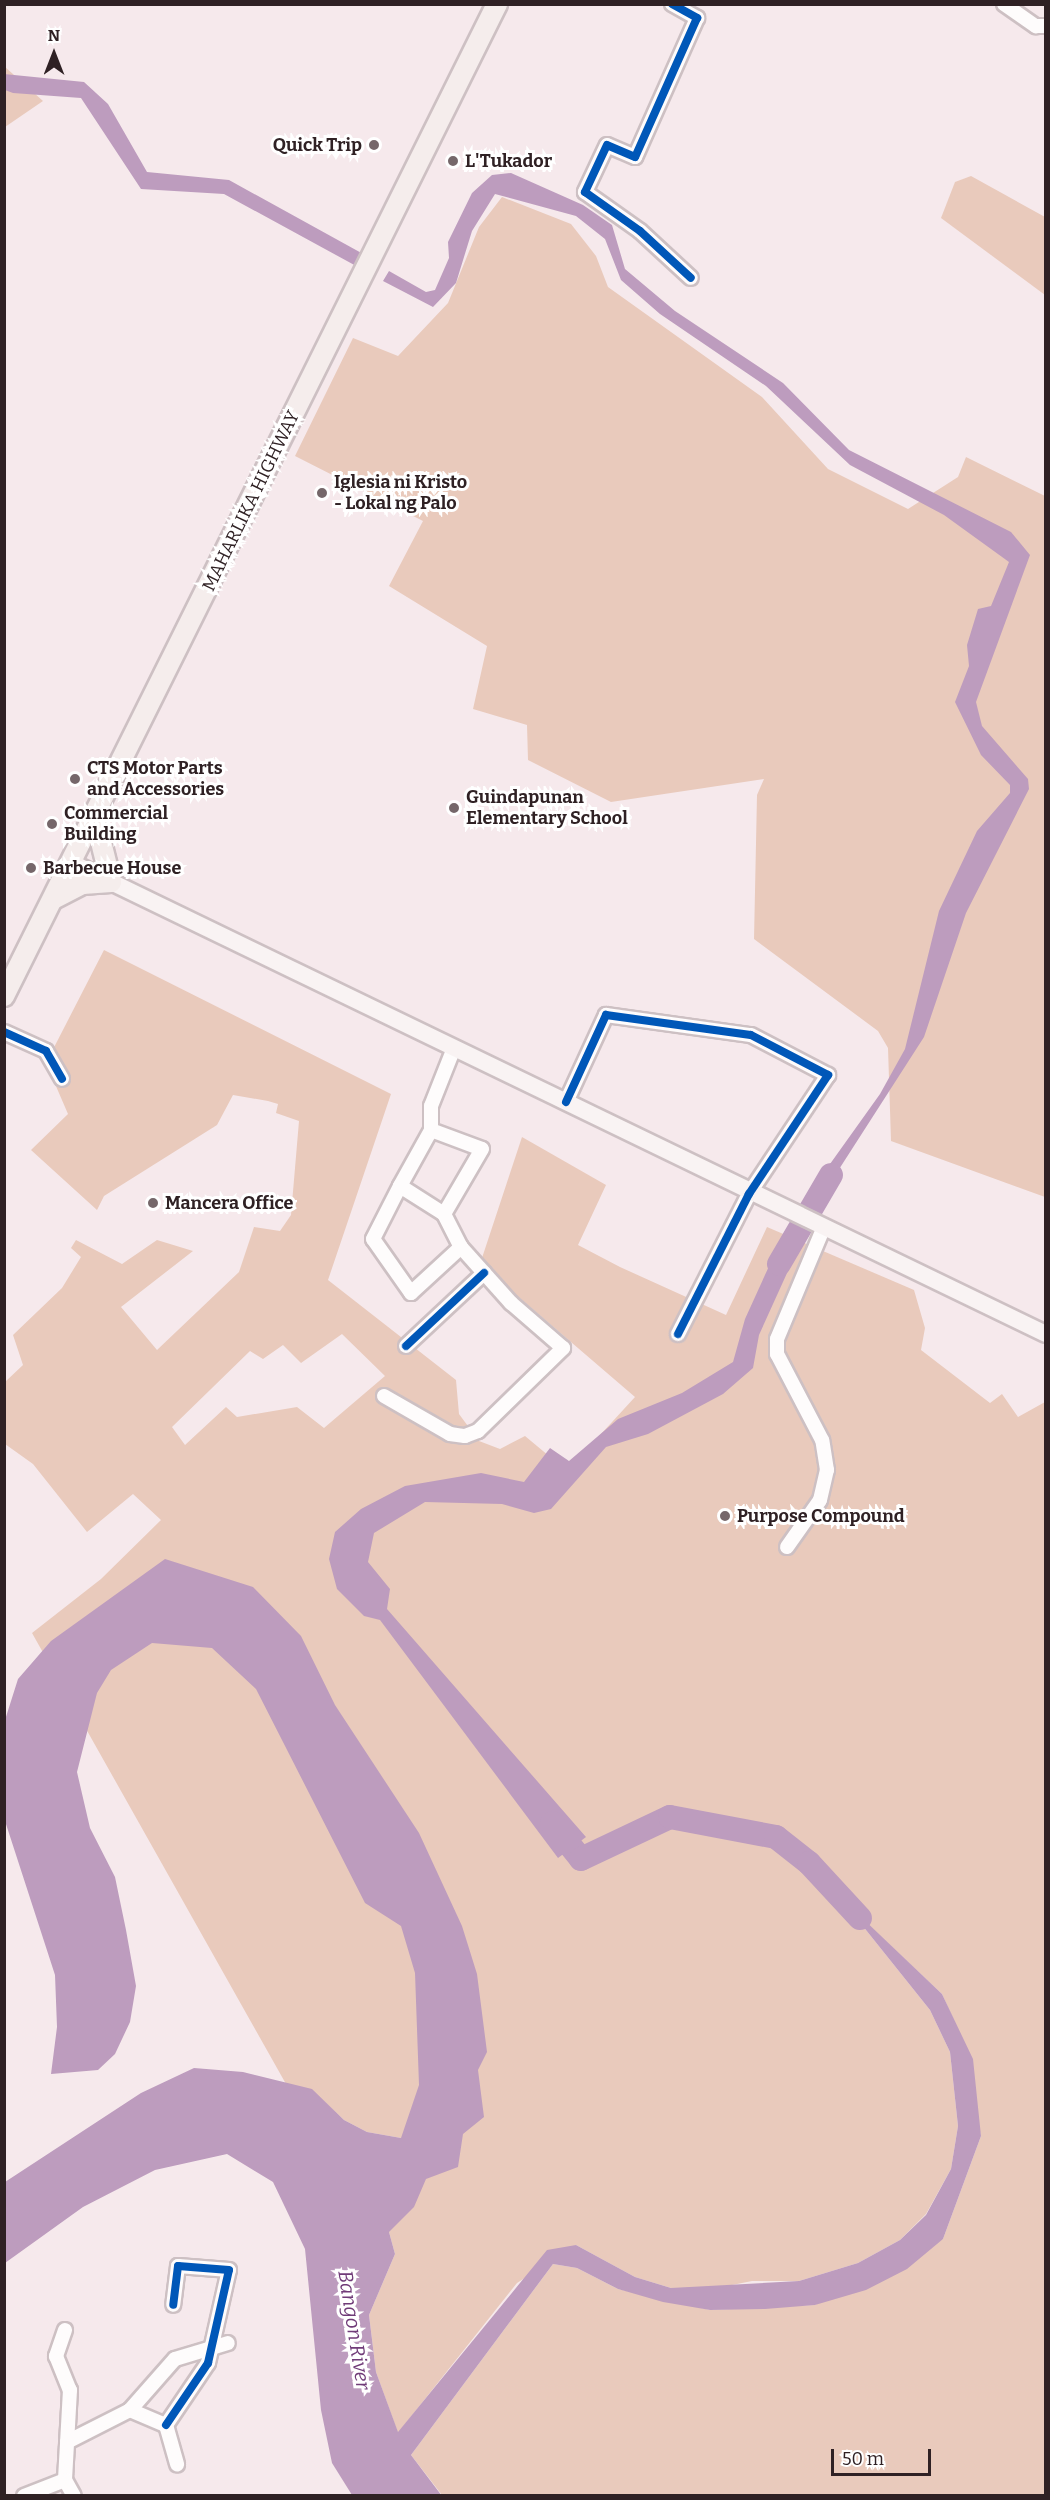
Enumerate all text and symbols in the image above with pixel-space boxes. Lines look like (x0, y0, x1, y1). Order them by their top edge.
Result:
north arrow (24, 24, 84, 84)
text: N (48, 26, 60, 45)
place label: Quick Trip (273, 134, 362, 156)
marker: Quick Trip (367, 138, 381, 152)
place label: L'Tukador (465, 150, 552, 172)
marker: L'Tukador (446, 154, 460, 168)
street label: MAHARLIKA HIGHWAY (198, 407, 304, 595)
place label: Iglesia ni Kristo - Lokal ng Palo (334, 472, 467, 514)
marker: Iglesia ni Kristo - Lokal ng Palo (315, 486, 329, 500)
place label: CTS Motor Parts and Accessories (87, 758, 224, 800)
marker: CTS Motor Parts and Accessories (68, 772, 82, 786)
place label: Guindapunan Elementary School (466, 787, 628, 830)
marker: Guindapunan Elementary School (447, 801, 461, 815)
place label: Commercial Building (64, 803, 168, 846)
marker: Commercial Building (45, 817, 59, 831)
place label: Barbecue House (43, 857, 181, 879)
marker: Barbecue House (24, 861, 38, 875)
place label: Mancera Office (165, 1192, 293, 1214)
marker: Mancera Office (146, 1196, 160, 1210)
place label: Purpose Compound (737, 1505, 905, 1527)
marker: Purpose Compound (718, 1509, 732, 1523)
water label: Bangon River (333, 2269, 375, 2391)
scale bar (834, 2437, 934, 2475)
text: 50 m (842, 2448, 884, 2470)

